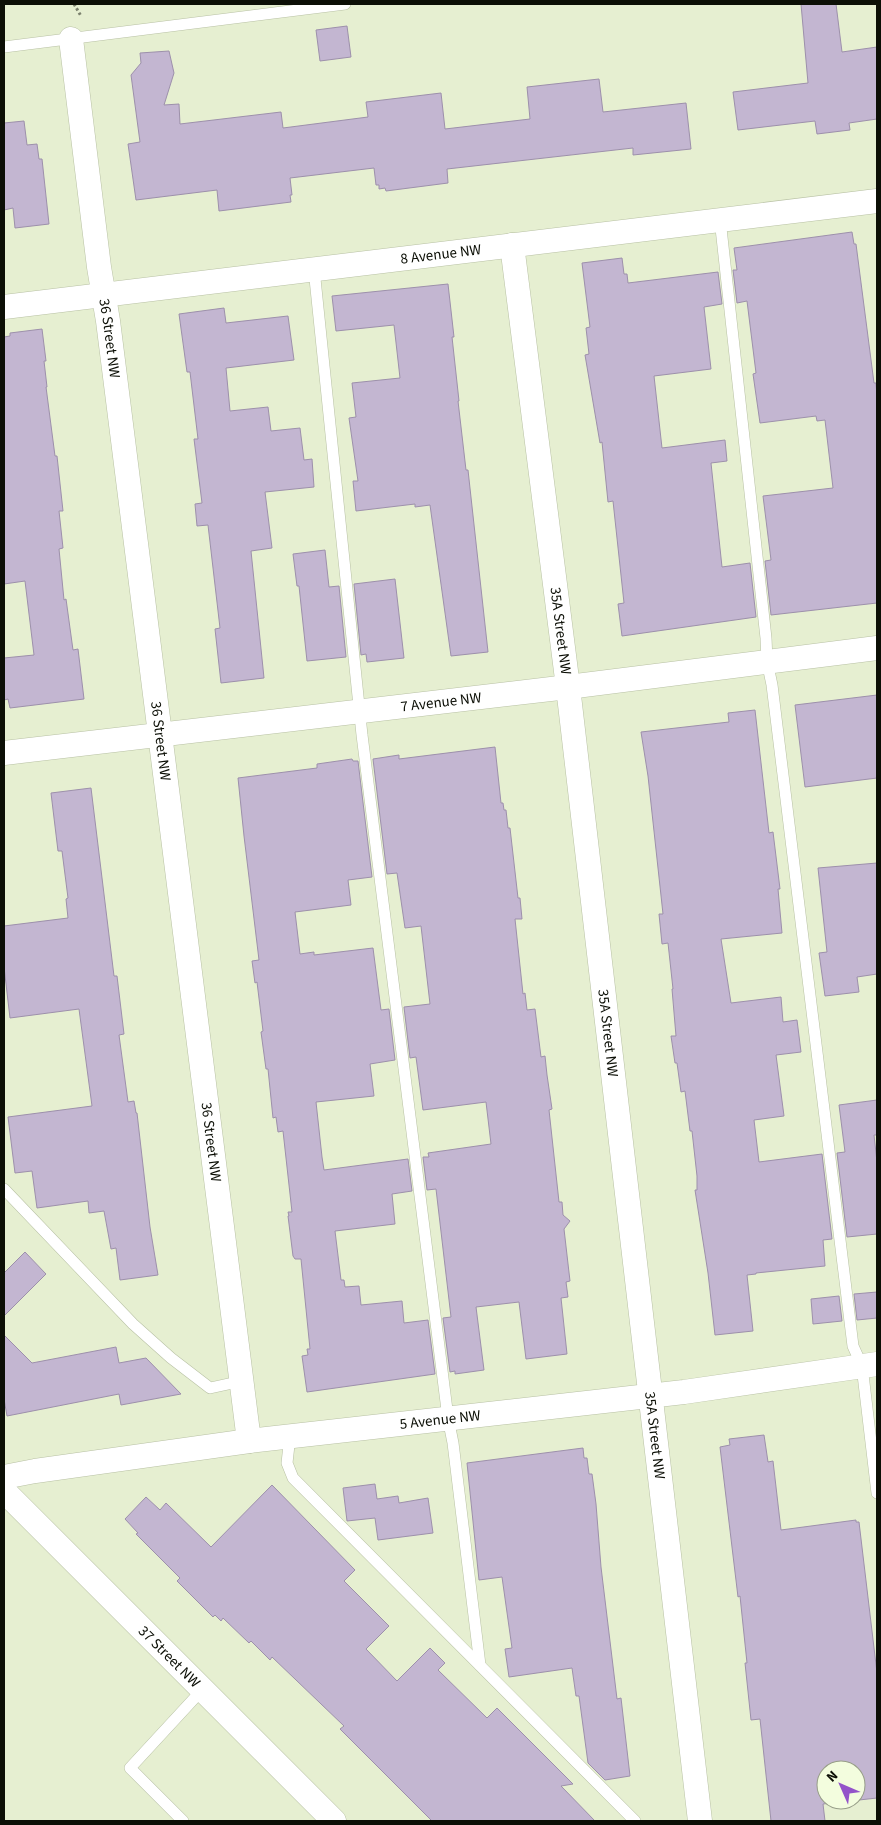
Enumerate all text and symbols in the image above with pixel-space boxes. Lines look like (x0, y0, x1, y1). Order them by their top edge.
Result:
street label: 8 Avenue NW (399, 239, 483, 270)
street label: 36 Street NW (93, 297, 125, 380)
street label: 35A Street NW (544, 586, 576, 676)
street label: 7 Avenue NW (399, 687, 483, 718)
street label: 36 Street NW (145, 700, 176, 783)
street label: 35A Street NW (592, 988, 623, 1078)
street label: 36 Street NW (195, 1101, 226, 1183)
street label: 35A Street NW (639, 1390, 670, 1481)
street label: 5 Avenue NW (399, 1405, 482, 1435)
street label: 37 Street NW (133, 1621, 205, 1693)
north arrow (816, 1760, 866, 1810)
text: N (822, 1766, 843, 1787)

